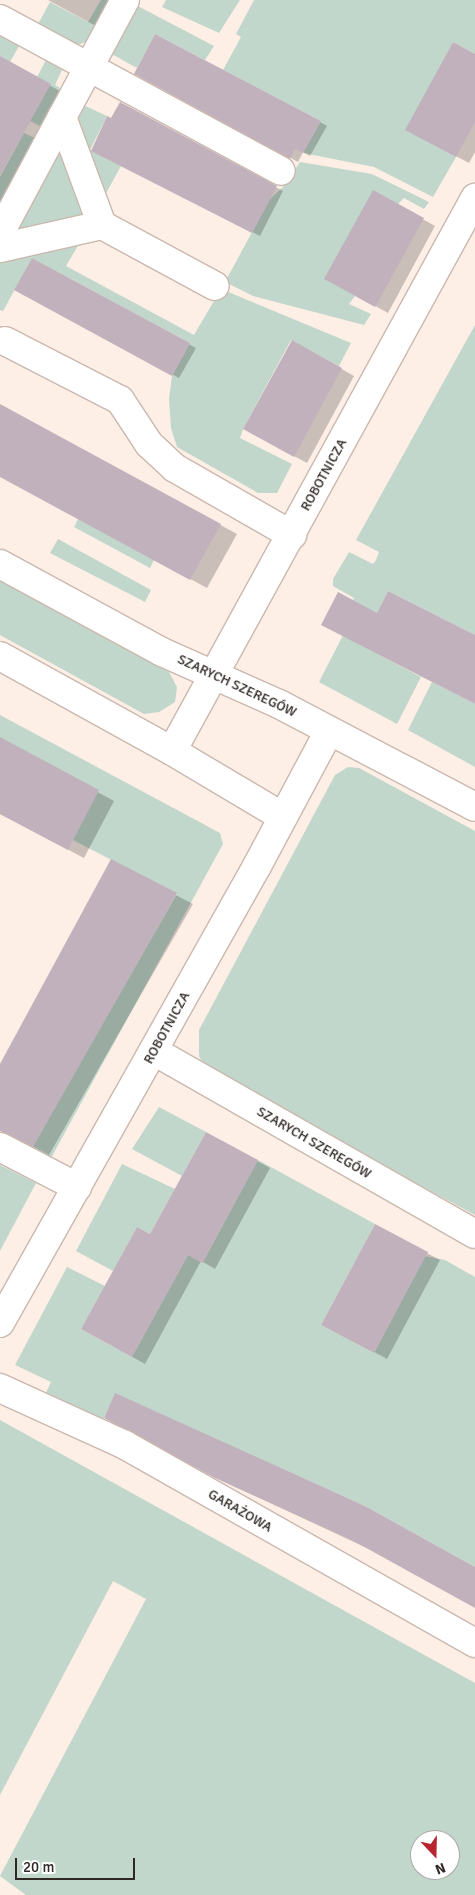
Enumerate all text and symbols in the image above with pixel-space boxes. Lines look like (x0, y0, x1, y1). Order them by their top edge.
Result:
street label: ROBOTNICZA (297, 436, 351, 514)
street label: SZARYCH SZEREGÓW (175, 651, 299, 721)
street label: ROBOTNICZA (140, 989, 194, 1067)
street label: SZARYCH SZEREGÓW (254, 1103, 374, 1183)
street label: GARAŻOWA (205, 1486, 275, 1536)
north arrow (410, 1830, 460, 1880)
scale bar (18, 1848, 138, 1880)
text: 20 m (23, 1858, 54, 1876)
text: N (433, 1859, 448, 1878)

